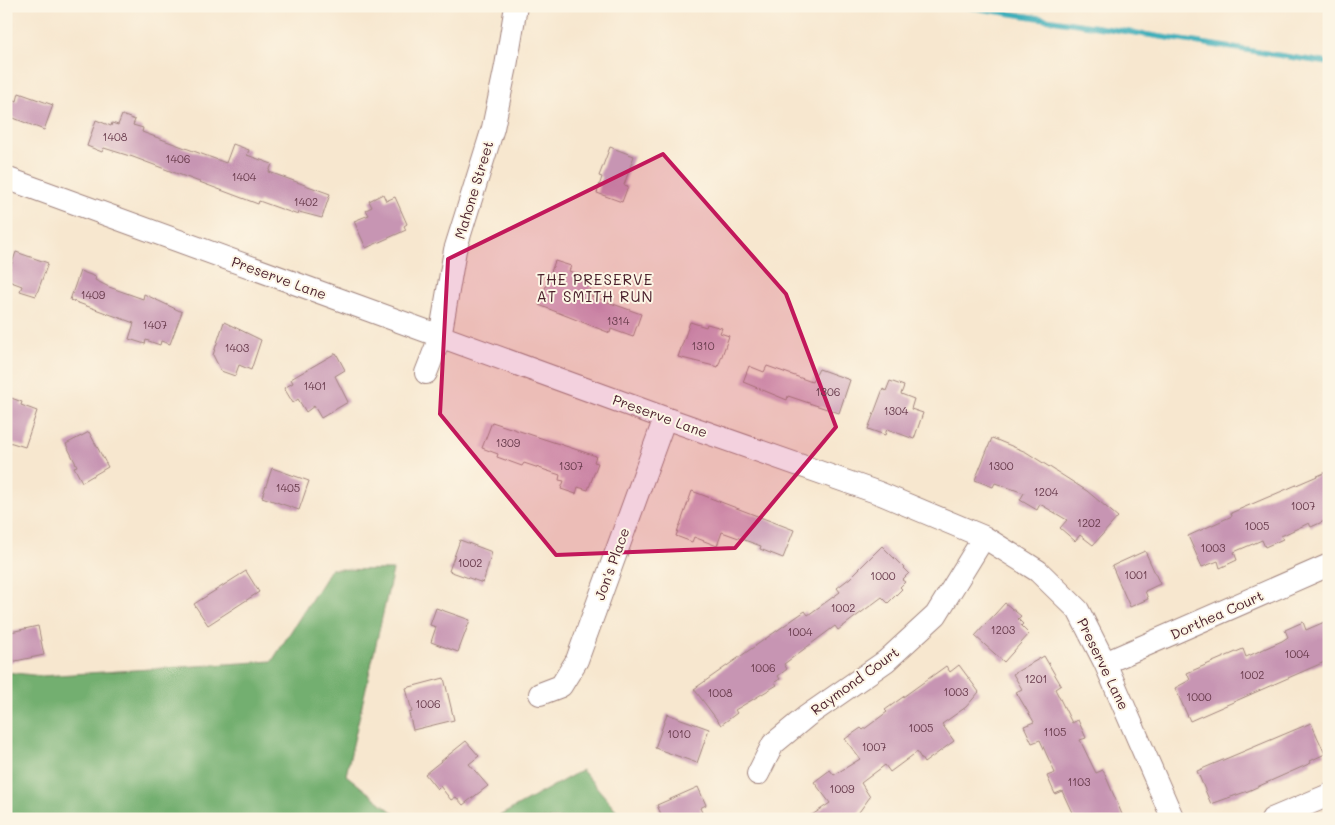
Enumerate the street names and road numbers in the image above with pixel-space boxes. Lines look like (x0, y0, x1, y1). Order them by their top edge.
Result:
street label: Mahone Street (450, 139, 497, 241)
street label: Preserve Lane (229, 252, 329, 304)
street label: Preserve Lane (610, 390, 710, 442)
street label: Jon's Place (590, 525, 633, 603)
street label: Dorthea Court (1167, 586, 1266, 644)
street label: Preserve Lane (1073, 615, 1134, 713)
street label: Raymond Court (807, 642, 903, 719)

